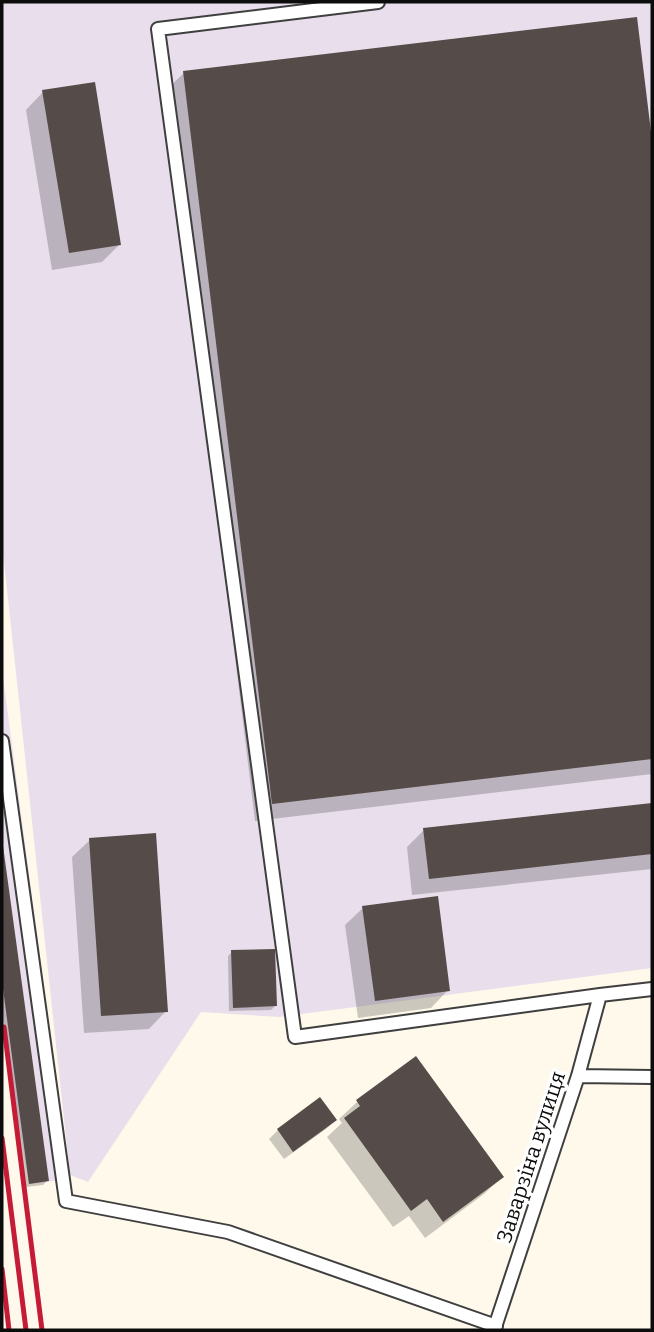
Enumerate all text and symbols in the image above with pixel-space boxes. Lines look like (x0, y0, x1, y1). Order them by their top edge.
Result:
street label: Заварзіна вулиця (491, 1068, 571, 1246)

